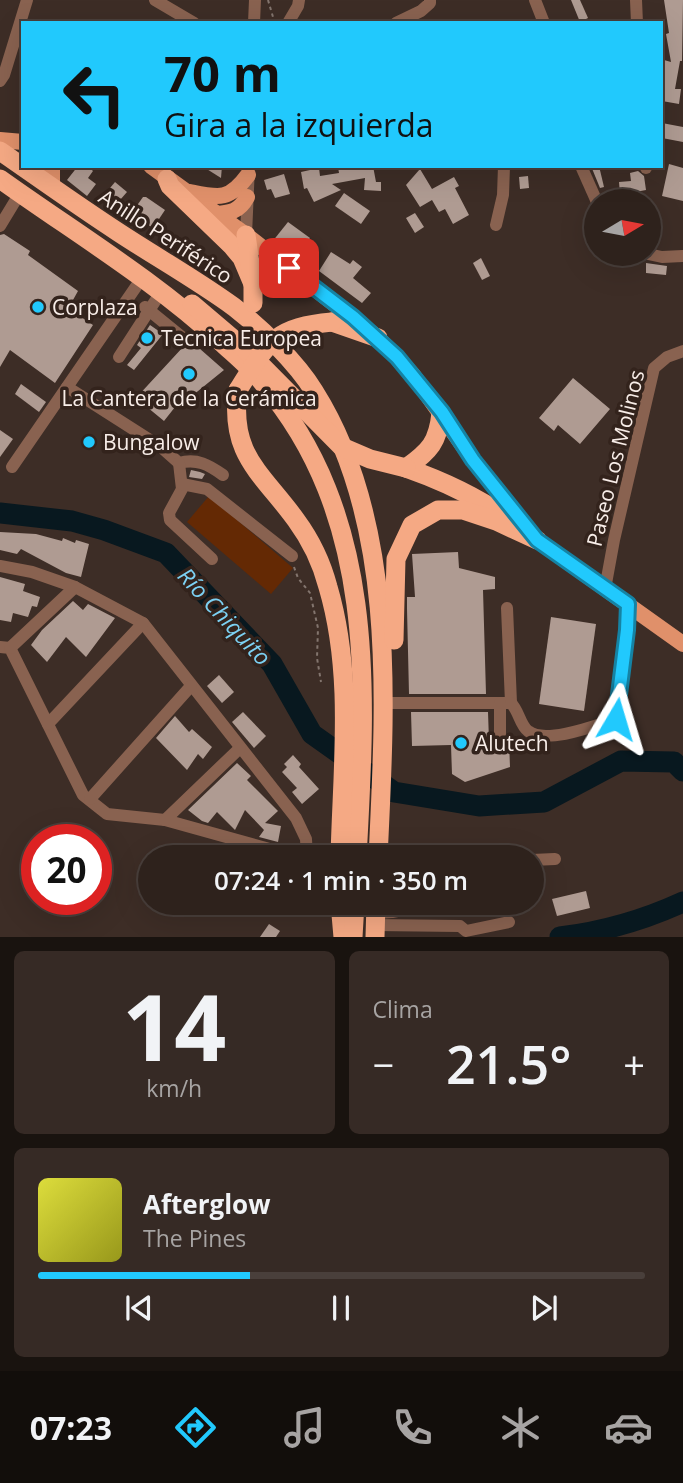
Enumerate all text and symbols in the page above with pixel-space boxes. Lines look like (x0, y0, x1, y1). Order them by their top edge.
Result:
text: 70 m (164, 40, 281, 106)
icon: left (49, 49, 140, 140)
text: Gira a la izquierda (164, 103, 434, 146)
street label: Anillo Periférico (94, 182, 238, 290)
north arrow (584, 189, 662, 266)
map controls (584, 189, 661, 266)
pin (259, 238, 319, 298)
icon: arrive (270, 249, 308, 287)
place label: Corplaza (52, 293, 138, 321)
marker: Corplaza (30, 299, 46, 315)
place label: Tecnica Europea (161, 324, 322, 352)
marker: Tecnica Europea (139, 330, 155, 346)
marker: La Cantera de la Cerámica (181, 366, 197, 382)
street label: Paseo Los Molinos (580, 367, 650, 549)
place label: La Cantera de la Cerámica (61, 384, 317, 412)
place label: Bungalow (103, 428, 200, 456)
marker: Bungalow (81, 434, 97, 450)
water label: Río Chiquito (171, 560, 279, 672)
position arrow (579, 682, 653, 756)
place label: Alutech (475, 729, 549, 757)
marker: Alutech (453, 735, 469, 751)
speed limit sign: 20 (21, 824, 112, 915)
text: 07:24 · 1 min · 350 m (214, 862, 468, 898)
text: 14 (122, 964, 226, 1088)
text: Clima (373, 993, 433, 1025)
text: 21.5° (446, 1028, 572, 1099)
text: − (373, 1038, 394, 1090)
text: + (623, 1038, 645, 1090)
text: km/h (146, 1072, 202, 1104)
text: Afterglow (143, 1186, 270, 1222)
text: The Pines (143, 1222, 246, 1254)
icon: previous (120, 1289, 158, 1327)
icon: pause (322, 1289, 360, 1327)
icon: next (525, 1289, 563, 1327)
icon: directions (171, 1403, 220, 1452)
icon: music (280, 1403, 329, 1452)
icon: phone (388, 1403, 437, 1452)
icon: climate (496, 1403, 545, 1452)
icon: car (604, 1403, 653, 1452)
text: 07:23 (30, 1406, 112, 1449)

